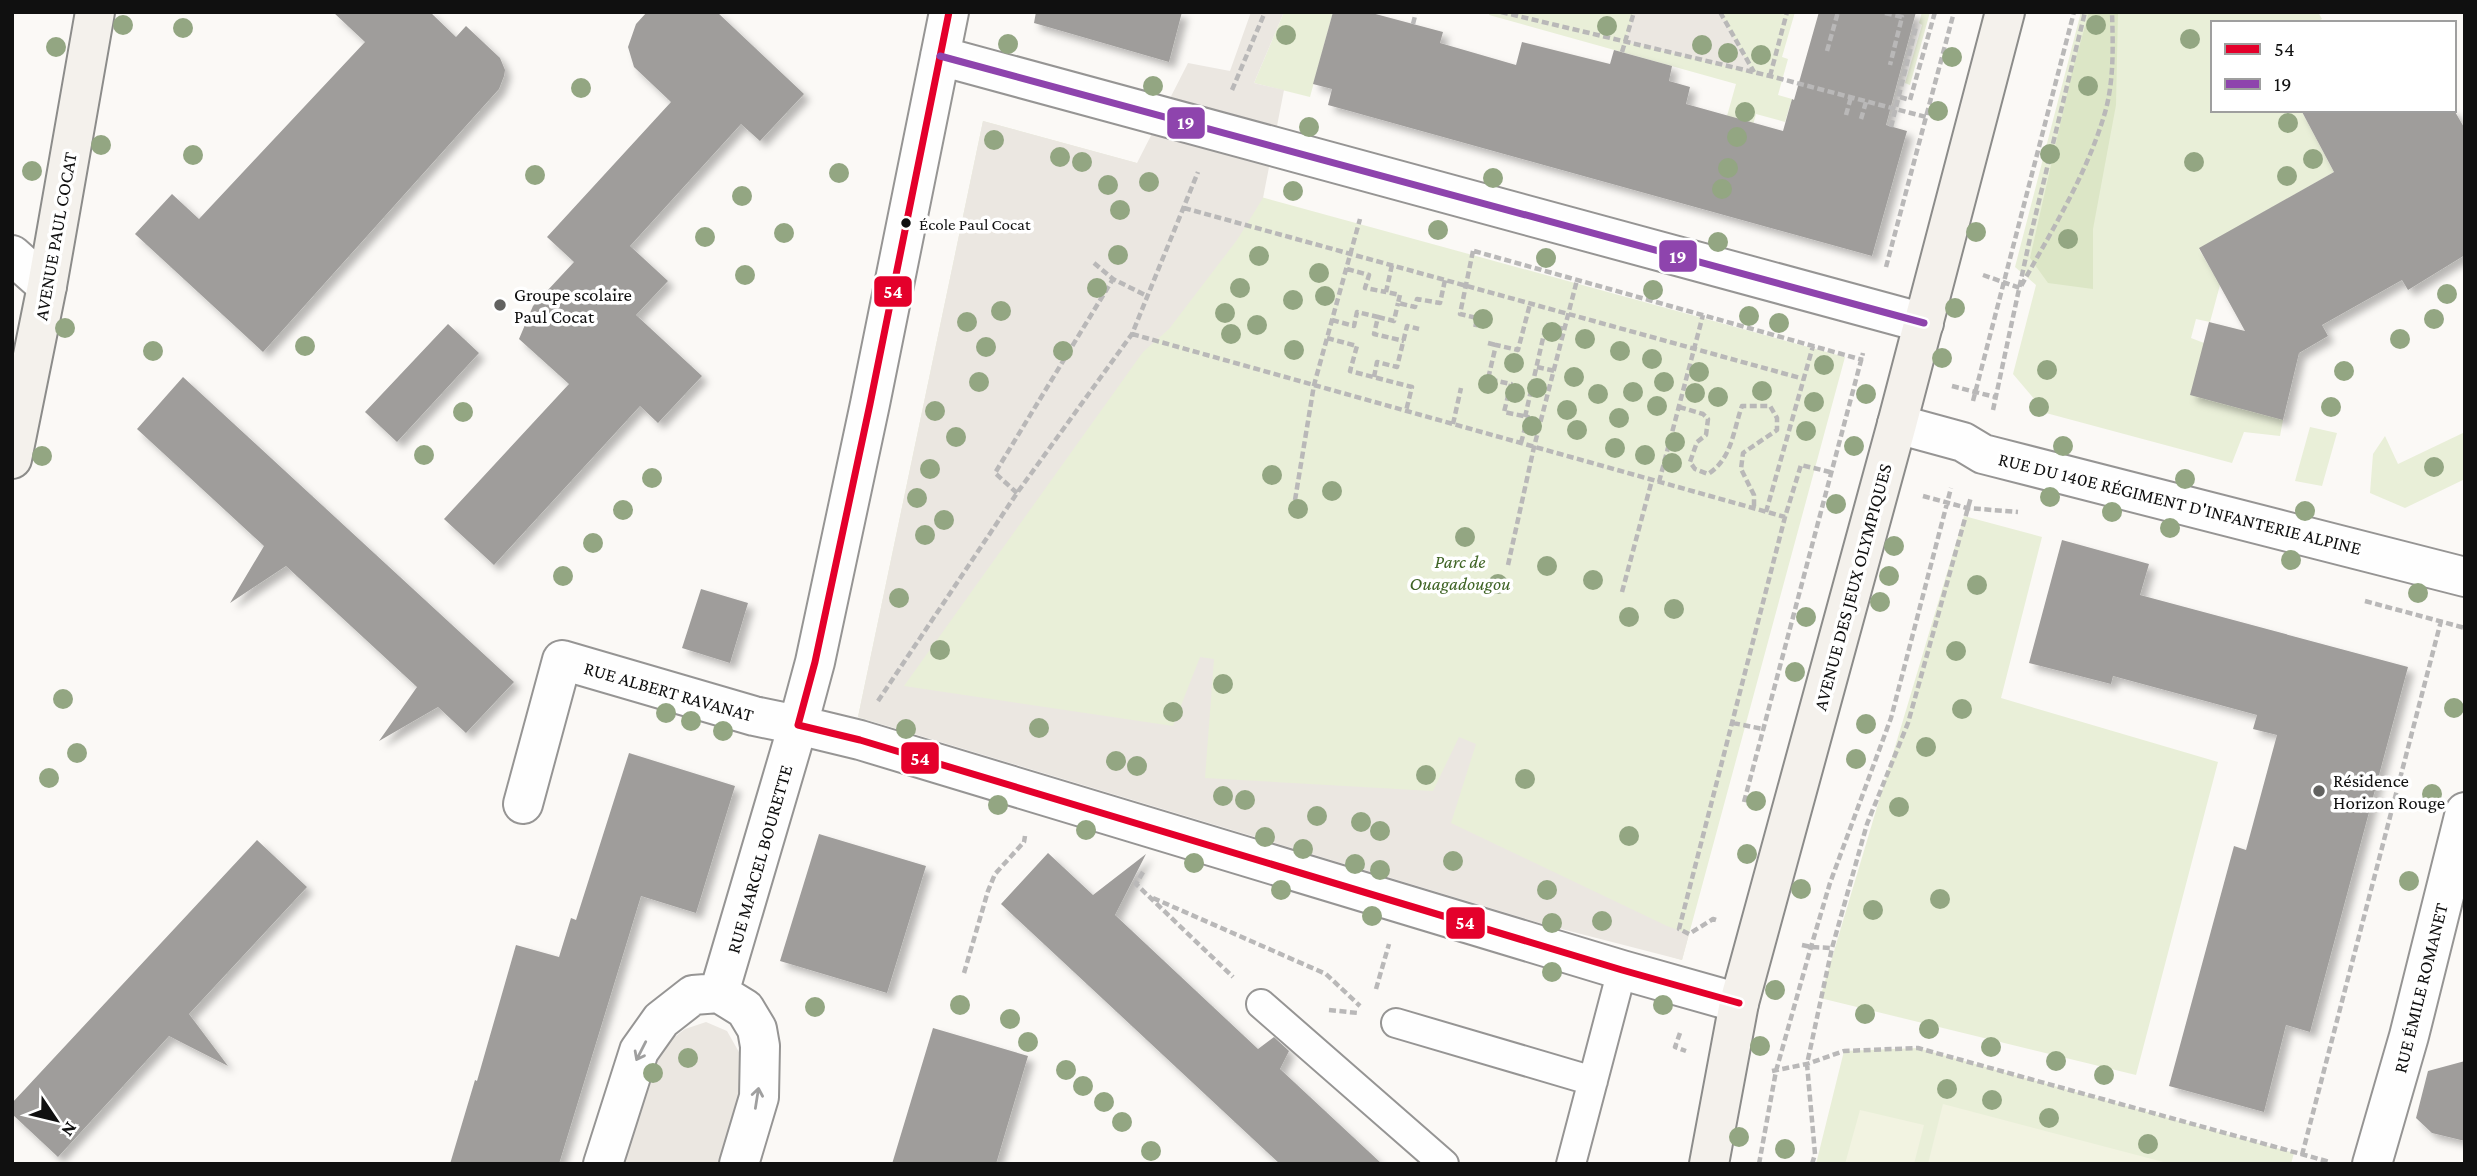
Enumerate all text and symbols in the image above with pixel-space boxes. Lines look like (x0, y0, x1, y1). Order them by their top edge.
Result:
legend (2211, 21, 2456, 112)
text: 54 (2274, 37, 2295, 61)
text: 19 (2274, 72, 2292, 96)
line badge: 19 (1166, 106, 1206, 140)
text: 19 (1177, 112, 1195, 133)
street label: AVENUE PAUL COCAT (30, 150, 81, 322)
place label: École Paul Cocat (919, 215, 1031, 234)
marker: École Paul Cocat (899, 216, 913, 230)
line badge: 19 (1658, 239, 1698, 273)
text: 19 (1669, 246, 1687, 267)
line badge: 54 (873, 275, 913, 308)
text: 54 (883, 281, 903, 302)
place label: Groupe scolaire Paul Cocat (514, 284, 632, 327)
marker: Groupe scolaire Paul Cocat (492, 297, 508, 313)
street label: RUE DU 140E RÉGIMENT D'INFANTERIE ALPINE (1996, 448, 2364, 559)
street label: AVENUE DES JEUX OLYMPIQUES (1809, 461, 1896, 713)
park label: Parc de Ouagadougou (1409, 551, 1511, 594)
street label: RUE ALBERT RAVANAT (582, 657, 757, 726)
line badge: 54 (900, 741, 940, 775)
text: 54 (910, 748, 930, 769)
street label: RUE MARCEL BOURETTE (722, 762, 796, 956)
place label: Résidence Horizon Rouge (2333, 770, 2445, 813)
marker: Résidence Horizon Rouge (2311, 783, 2327, 799)
street label: RUE ÉMILE ROMANET (2389, 900, 2452, 1075)
line badge: 54 (1445, 906, 1486, 940)
text: 54 (1455, 912, 1475, 933)
one-way arrow (633, 1040, 647, 1061)
north arrow (21, 1085, 91, 1155)
one-way arrow (751, 1087, 764, 1110)
text: N (57, 1118, 82, 1141)

